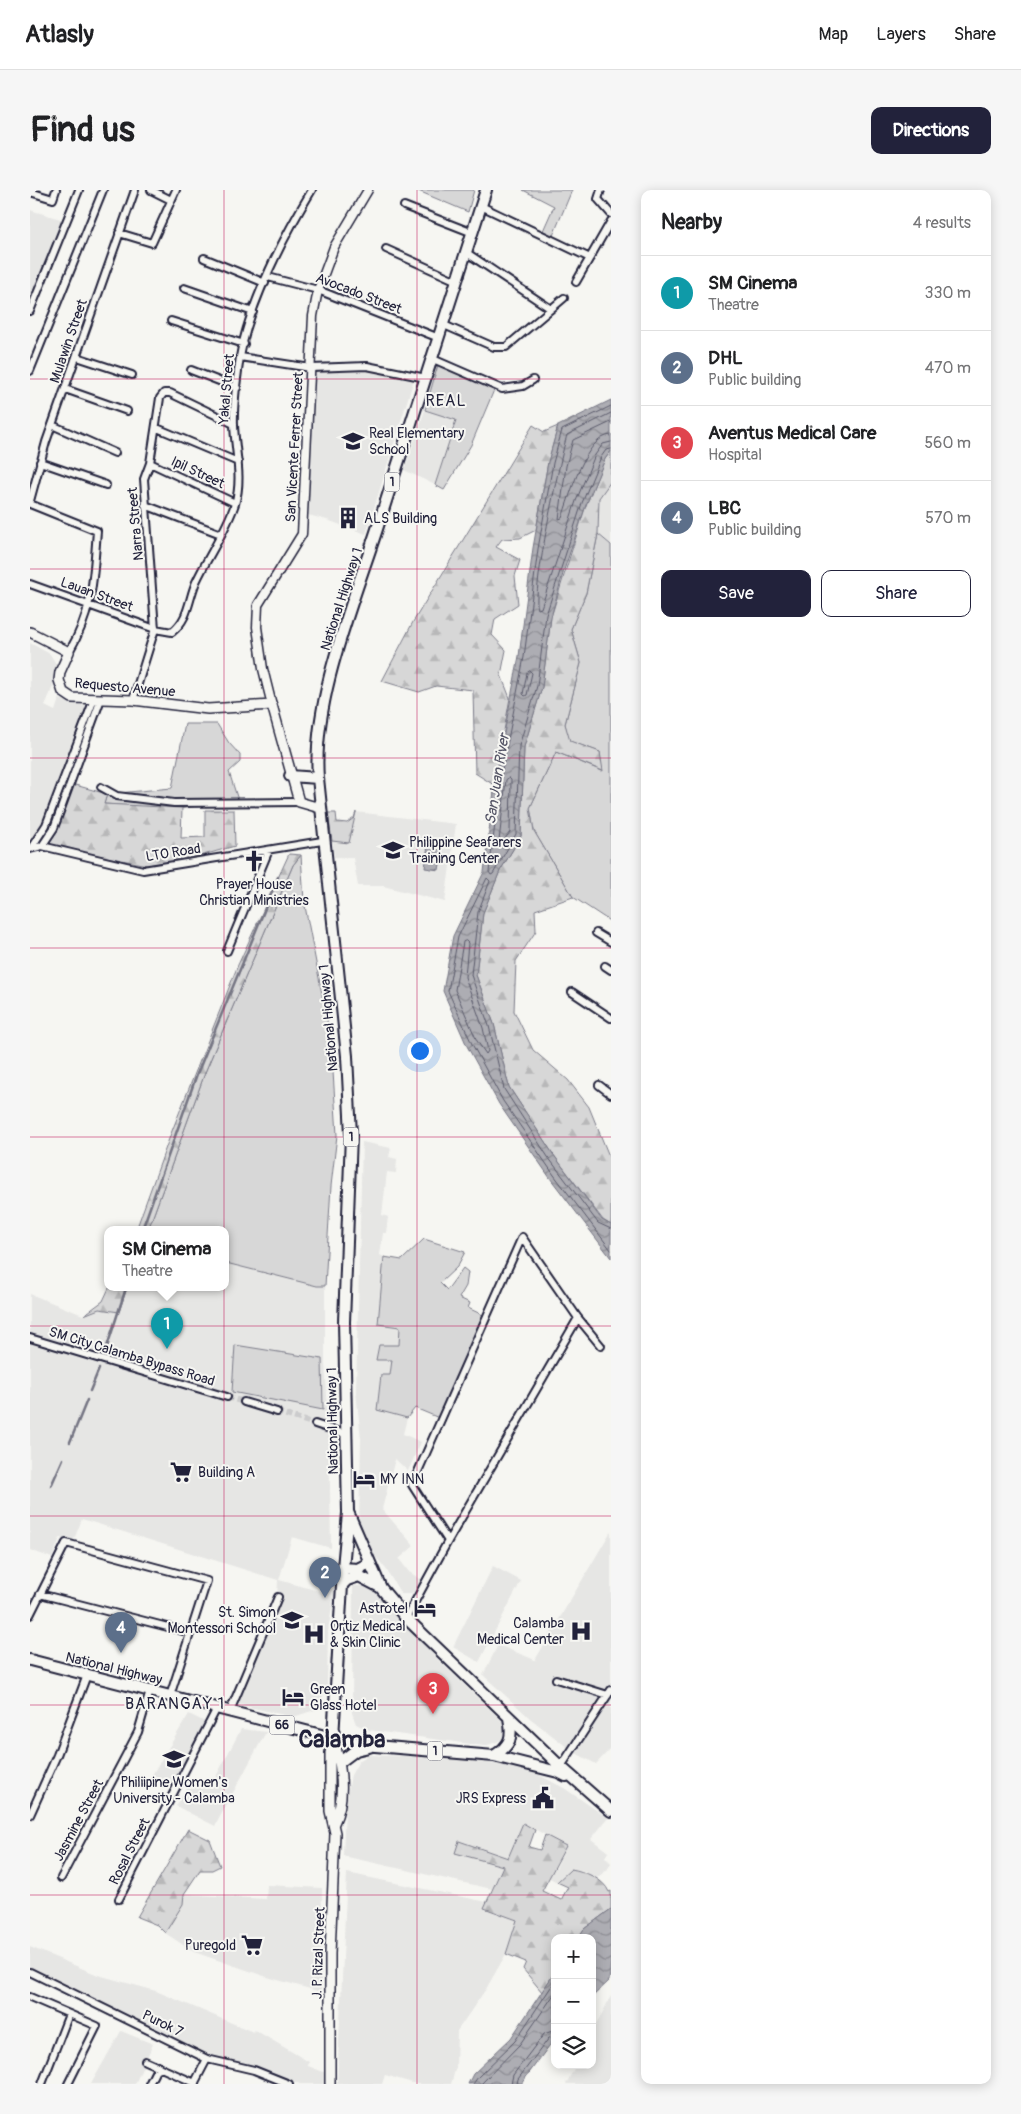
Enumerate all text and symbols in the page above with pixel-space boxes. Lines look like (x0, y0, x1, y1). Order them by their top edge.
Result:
text: Atlasly (25, 20, 94, 49)
text: Map (819, 23, 848, 46)
text: Layers (876, 23, 926, 46)
text: Share (954, 23, 996, 46)
button: Directions (871, 107, 991, 154)
text: Find us (30, 108, 135, 152)
text: Nearby (661, 209, 722, 236)
text: 4 results (913, 213, 971, 233)
street label: Avocado Street (313, 269, 405, 318)
text: SM Cinema (708, 271, 797, 295)
text: 1 (674, 283, 680, 303)
text: 330 m (925, 283, 971, 303)
text: Theatre (708, 295, 759, 315)
street label: Mulawin Street (46, 297, 91, 385)
text: DHL (708, 346, 743, 370)
street label: Yakal Street (215, 353, 238, 426)
text: 2 (673, 358, 681, 378)
text: 470 m (925, 358, 971, 378)
text: Public building (708, 370, 801, 390)
street label: San Vicente Ferrer Street (282, 371, 307, 523)
district label: REAL (426, 391, 467, 411)
text: Aventus Medical Care (708, 421, 876, 445)
place label: Real Elementary School (369, 425, 464, 458)
school or university icon: Real Elementary School (340, 428, 366, 454)
text: 3 (673, 433, 681, 453)
text: 560 m (924, 433, 971, 453)
text: Hospital (708, 445, 762, 465)
street label: Ipil Street (168, 453, 228, 492)
road number: 1 (384, 472, 400, 492)
street label: Narra Street (124, 486, 147, 561)
text: LBC (708, 496, 741, 520)
building icon: ALS Building (335, 505, 361, 531)
text: 4 (672, 508, 682, 528)
text: 570 m (925, 508, 971, 528)
place label: ALS Building (364, 510, 437, 527)
text: Public building (708, 520, 801, 540)
street label: National Highway 1 (317, 545, 366, 653)
button: Save (661, 570, 811, 617)
button: Share (821, 570, 971, 617)
street label: Lauan Street (58, 573, 136, 616)
street label: Requesto Avenue (74, 675, 176, 700)
water label: San Juan River (481, 731, 514, 826)
place label: Philippine Seafarers Training Center (409, 834, 522, 867)
school or university icon: Philippine Seafarers Training Center (380, 837, 406, 863)
street label: LTO Road (144, 840, 202, 865)
church icon: Prayer House Christian Ministries (241, 848, 267, 874)
place label: Prayer House Christian Ministries (199, 876, 310, 909)
street label: National Highway 1 (315, 964, 342, 1072)
your location (407, 1038, 433, 1064)
road number: 1 (344, 1128, 358, 1146)
popup (104, 1226, 229, 1291)
text: SM Cinema (122, 1237, 211, 1261)
text: Theatre (122, 1261, 173, 1281)
pin: 1 (151, 1308, 183, 1349)
street label: SM City Calamba Bypass Road (47, 1323, 217, 1390)
street label: National Highway 1 (323, 1367, 342, 1475)
supermarket icon: Building A (168, 1459, 194, 1485)
place label: Building A (198, 1464, 255, 1481)
hotel icon: MY INN (351, 1466, 377, 1492)
place label: MY INN (380, 1471, 424, 1488)
pin: 2 (309, 1557, 341, 1598)
hotel icon: Astrotel (412, 1595, 438, 1621)
place label: Astrotel (359, 1600, 408, 1617)
place label: St. Simon Montessori School (167, 1604, 276, 1637)
school or university icon: St. Simon Montessori School (279, 1607, 305, 1633)
pin: 4 (105, 1612, 137, 1653)
place label: Calamba Medical Center (477, 1615, 564, 1648)
place label: Ortiz Medical & Skin Clinic (330, 1618, 406, 1651)
hospital icon: Calamba Medical Center (568, 1618, 594, 1644)
hospital icon: Ortiz Medical & Skin Clinic (301, 1621, 327, 1647)
street label: National Highway (64, 1648, 164, 1689)
pin: 3 (417, 1673, 449, 1714)
place label: Green Glass Hotel (310, 1681, 377, 1714)
hotel icon: Green Glass Hotel (280, 1684, 306, 1710)
district label: BARANGAY 1 (125, 1694, 225, 1714)
road number: 66 (270, 1716, 294, 1734)
district label: Calamba (298, 1725, 386, 1754)
road number: 1 (428, 1742, 442, 1760)
school or university icon: Philiipine Women's University - Calamba (161, 1746, 187, 1772)
place label: Philiipine Women's University - Calamba (113, 1774, 235, 1807)
street label: Jasmine Street (50, 1776, 107, 1864)
public building icon: JRS Express (530, 1785, 556, 1811)
place label: JRS Express (456, 1790, 527, 1807)
street label: Rosal Street (105, 1815, 154, 1887)
street label: J. P. Rizal Street (308, 1906, 329, 1999)
supermarket icon: Puregold (239, 1932, 265, 1958)
map controls (551, 1934, 596, 2069)
button: + (551, 1934, 596, 1979)
place label: Puregold (185, 1937, 236, 1954)
button: − (551, 1979, 596, 2024)
street label: Purok 7 (140, 2006, 186, 2041)
button: layers (551, 2024, 596, 2069)

